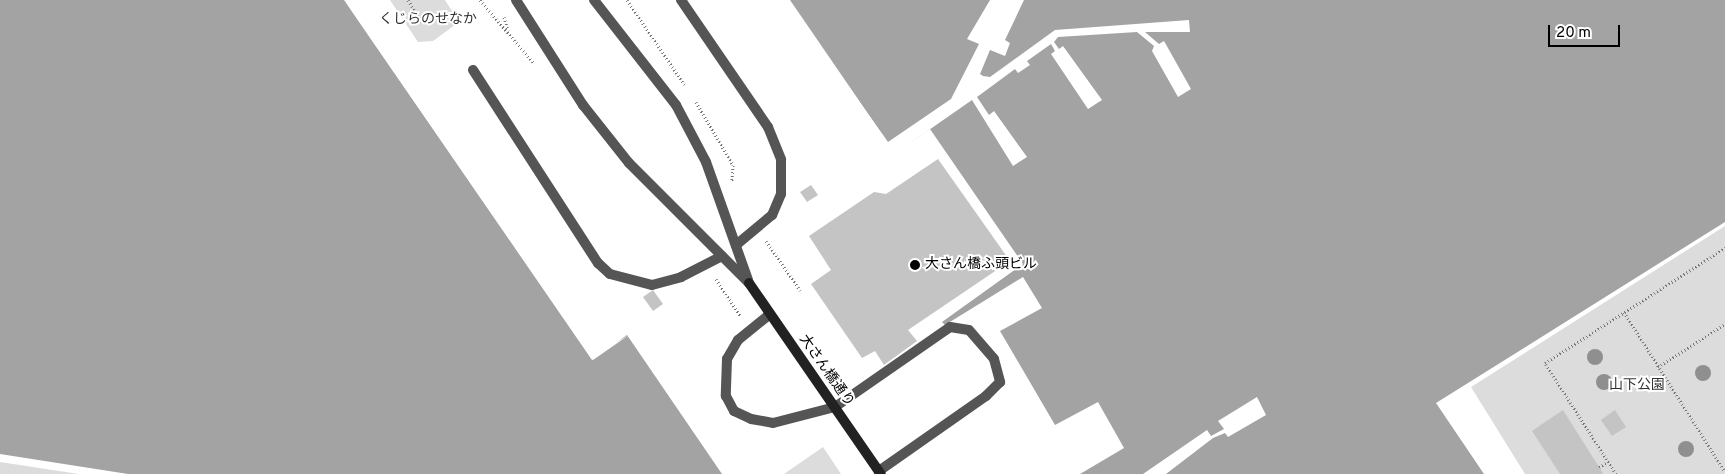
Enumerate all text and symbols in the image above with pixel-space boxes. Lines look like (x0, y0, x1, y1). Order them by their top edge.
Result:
park label: くじらのせなか (379, 12, 477, 28)
scale bar (1550, 15, 1622, 47)
text: 20 m (1556, 24, 1591, 43)
place label: 大さん橋ふ頭ビル (925, 257, 1037, 273)
marker: 大さん橋ふ頭ビル (909, 259, 921, 271)
street label: 大さん橋通り (795, 332, 857, 410)
park label: 山下公園 (1609, 378, 1665, 394)

